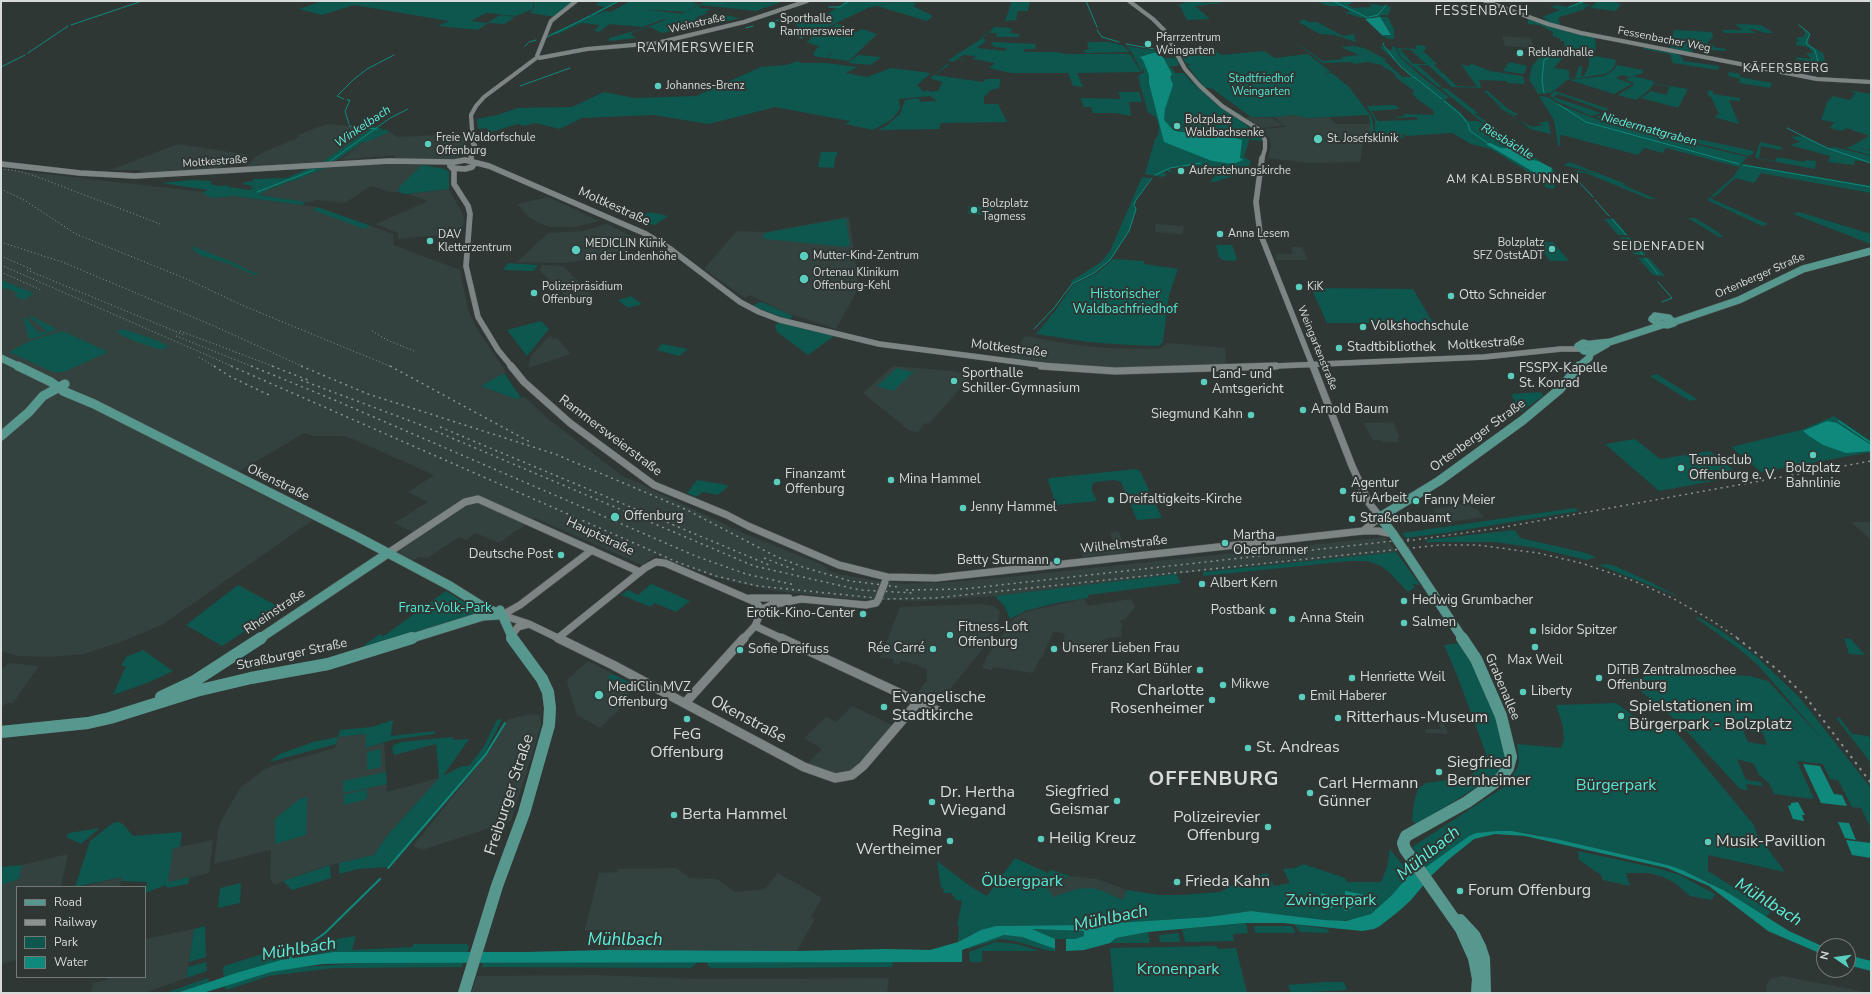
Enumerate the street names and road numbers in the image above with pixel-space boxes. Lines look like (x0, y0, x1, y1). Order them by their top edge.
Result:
street label: Weinstraße (667, 11, 727, 37)
street label: Fessenbacher Weg (1616, 25, 1712, 55)
street label: Moltkestraße (182, 153, 248, 171)
street label: Moltkestraße (576, 184, 652, 230)
street label: Ortenberger Straße (1713, 250, 1807, 302)
street label: Weingartenstraße (1294, 304, 1340, 392)
street label: Moltkestraße (1447, 334, 1525, 354)
street label: Moltkestraße (970, 337, 1048, 361)
street label: Rammersweierstraße (555, 392, 665, 480)
street label: Ortenberger Straße (1427, 396, 1529, 476)
street label: Okenstraße (244, 461, 312, 505)
street label: Hauptstraße (564, 514, 636, 560)
street label: Wilhelmstraße (1080, 533, 1168, 557)
street label: Rheinstraße (241, 586, 309, 638)
street label: Straßburger Straße (235, 636, 349, 674)
street label: Grabenallee (1481, 651, 1523, 723)
street label: Okenstraße (707, 692, 789, 748)
street label: Freiburger Straße (481, 732, 539, 858)

